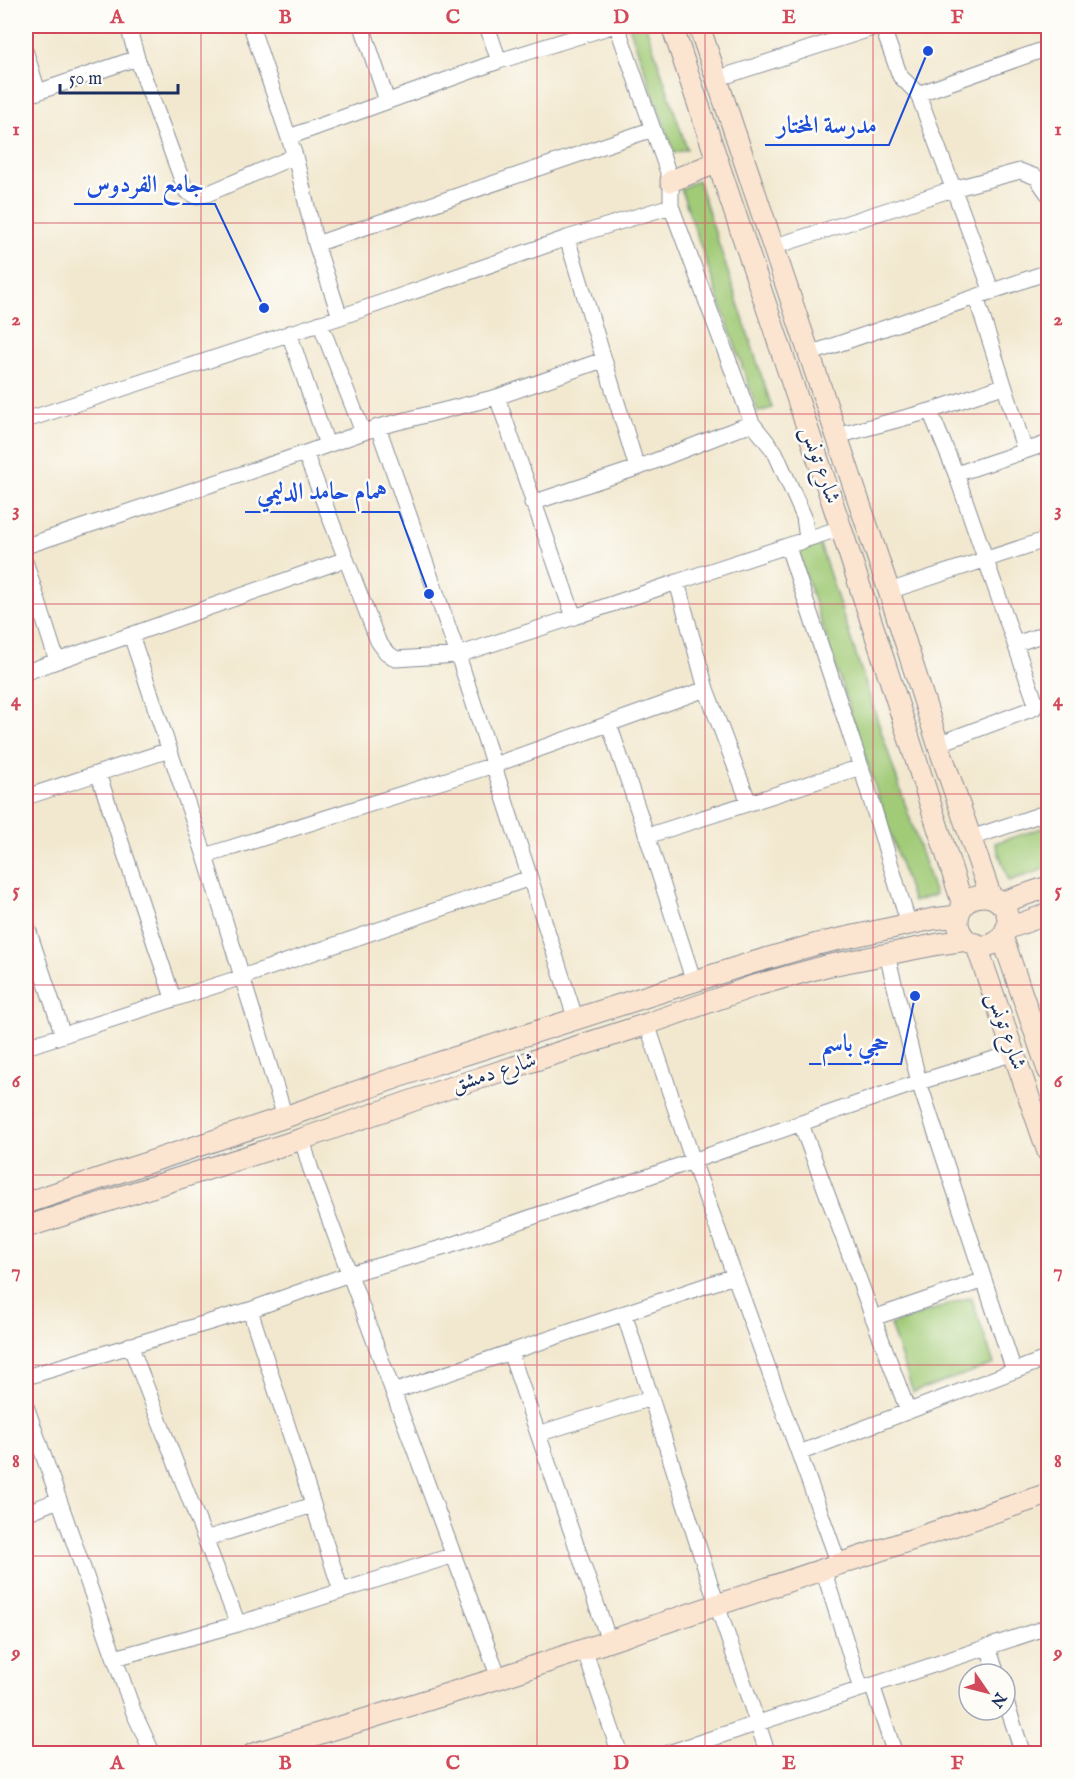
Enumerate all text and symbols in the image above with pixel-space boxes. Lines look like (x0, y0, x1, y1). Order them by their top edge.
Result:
text: A (109, 5, 125, 30)
text: B (278, 5, 292, 30)
text: C (446, 5, 460, 30)
text: D (613, 5, 629, 30)
text: E (782, 5, 796, 30)
text: F (951, 5, 964, 30)
scale bar (60, 57, 178, 95)
text: 50 m (69, 68, 102, 91)
callout: مدرسة المختار (765, 103, 889, 145)
text: مدرسة المختار (774, 111, 877, 142)
text: 1 (12, 117, 20, 142)
text: 1 (1054, 117, 1062, 142)
callout: جامع الفردوس (74, 162, 215, 204)
text: جامع الفردوس (86, 170, 204, 206)
text: 2 (11, 307, 21, 332)
text: 2 (1053, 307, 1063, 332)
street label: شارع تونس (791, 422, 846, 509)
callout: همام حامد الدليمي (245, 470, 399, 512)
text: همام حامد الدليمي (257, 477, 387, 513)
text: 3 (12, 498, 20, 523)
text: 3 (1054, 498, 1062, 523)
text: 4 (11, 688, 22, 713)
text: 4 (1053, 688, 1064, 713)
text: 5 (12, 878, 20, 903)
text: 5 (1054, 878, 1062, 903)
street label: شارع تونس (977, 988, 1032, 1075)
callout: حجي باسم (809, 1022, 901, 1064)
text: حجي باسم (821, 1029, 889, 1067)
street label: شارع دمشق (448, 1046, 541, 1103)
text: 6 (12, 1069, 22, 1094)
text: 6 (1054, 1069, 1064, 1094)
text: 7 (11, 1259, 21, 1284)
text: 7 (1053, 1259, 1063, 1284)
text: 8 (12, 1449, 20, 1474)
text: 8 (1054, 1449, 1062, 1474)
text: 9 (11, 1640, 21, 1665)
text: 9 (1053, 1640, 1063, 1665)
north arrow (957, 1662, 1017, 1722)
text: N (985, 1687, 1010, 1711)
text: A (109, 1751, 125, 1776)
text: B (278, 1751, 292, 1776)
text: C (446, 1751, 460, 1776)
text: D (613, 1751, 629, 1776)
text: E (782, 1751, 796, 1776)
text: F (951, 1751, 964, 1776)

